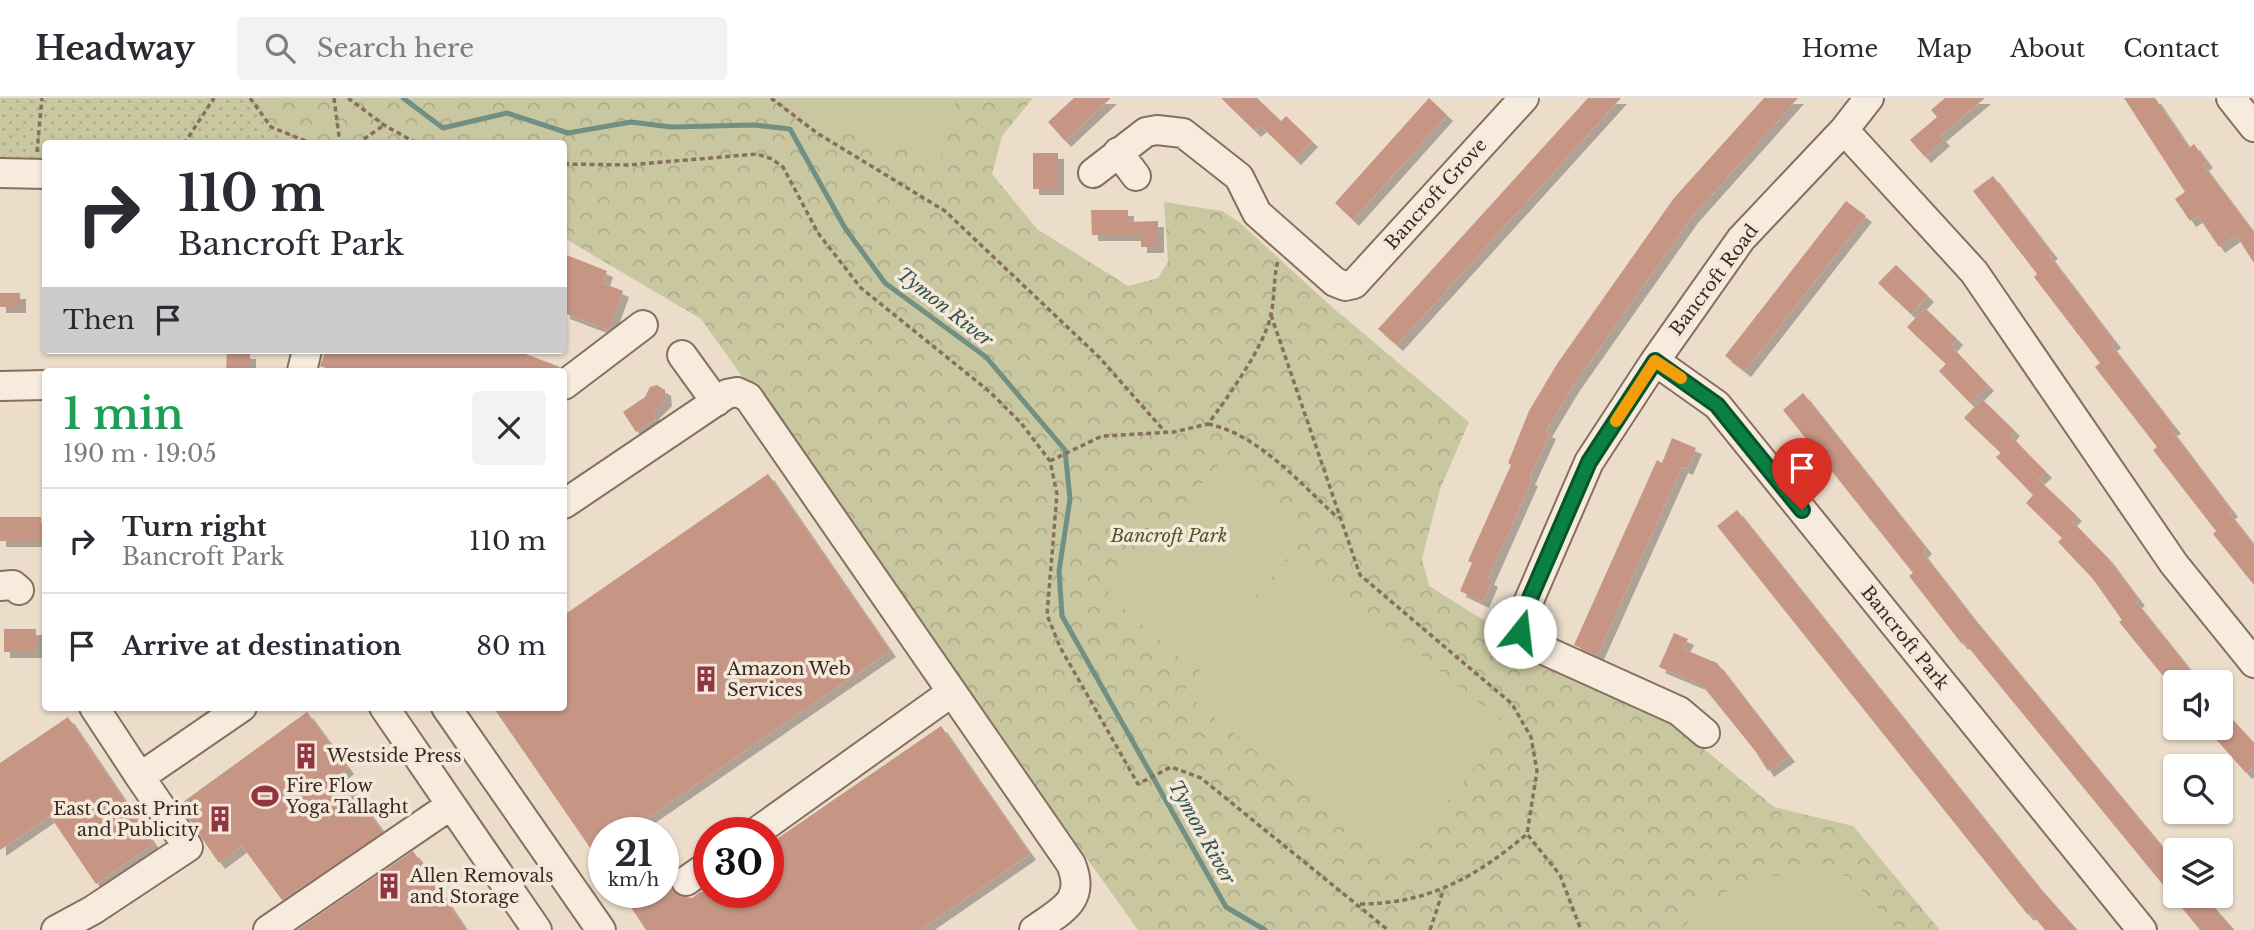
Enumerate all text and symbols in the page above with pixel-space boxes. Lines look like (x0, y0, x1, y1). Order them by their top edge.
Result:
search box (237, 17, 727, 80)
text: Headway (35, 28, 195, 69)
icon: search (261, 29, 299, 67)
text: Search here (317, 32, 474, 64)
text: Home (1802, 34, 1878, 63)
text: Map (1916, 34, 1972, 63)
text: About (2010, 34, 2085, 63)
text: Contact (2123, 34, 2219, 63)
street label: Bancroft Grove (1380, 134, 1492, 254)
text: 110 m (178, 163, 325, 224)
icon: right (63, 168, 154, 259)
street label: Bancroft Road (1665, 220, 1763, 340)
text: Bancroft Park (178, 224, 404, 264)
water label: Tymon River (892, 262, 998, 352)
icon: arrive (149, 301, 187, 339)
text: Then (63, 304, 135, 336)
text: 1 min (63, 388, 184, 440)
button: close (472, 391, 546, 465)
pin (1772, 438, 1832, 510)
text: 190 m · 19:05 (63, 440, 217, 468)
icon: arrive (1783, 449, 1821, 487)
text: Turn right (122, 511, 267, 543)
icon: right (63, 522, 101, 560)
text: 110 m (469, 525, 546, 557)
park label: Bancroft Park (1110, 525, 1227, 547)
text: Bancroft Park (122, 543, 285, 571)
street label: Bancroft Park (1856, 582, 1954, 694)
position arrow (1483, 595, 1557, 669)
icon: arrive (63, 627, 101, 665)
text: Arrive at destination (122, 630, 402, 662)
text: 80 m (476, 630, 546, 662)
place label: Amazon Web Services (726, 658, 851, 701)
building icon: Amazon Web Services (691, 664, 721, 694)
map controls (2163, 670, 2233, 908)
button: sound (2163, 670, 2233, 740)
building icon: Westside Press (291, 741, 321, 771)
place label: Westside Press (326, 745, 461, 767)
button: search (2163, 754, 2233, 824)
place label: Fire Flow Yoga Tallaght (285, 775, 409, 818)
water label: Tymon River (1164, 776, 1241, 889)
sports icon: Fire Flow Yoga Tallaght (250, 781, 280, 811)
place label: East Coast Print and Publicity (53, 798, 199, 841)
building icon: East Coast Print and Publicity (205, 804, 235, 834)
speed limit sign: 30 (693, 817, 784, 908)
text: 21 (614, 832, 653, 875)
button: layers (2163, 838, 2233, 908)
place label: Allen Removals and Storage (409, 865, 553, 908)
text: km/h (608, 869, 659, 891)
building icon: Allen Removals and Storage (374, 871, 404, 901)

